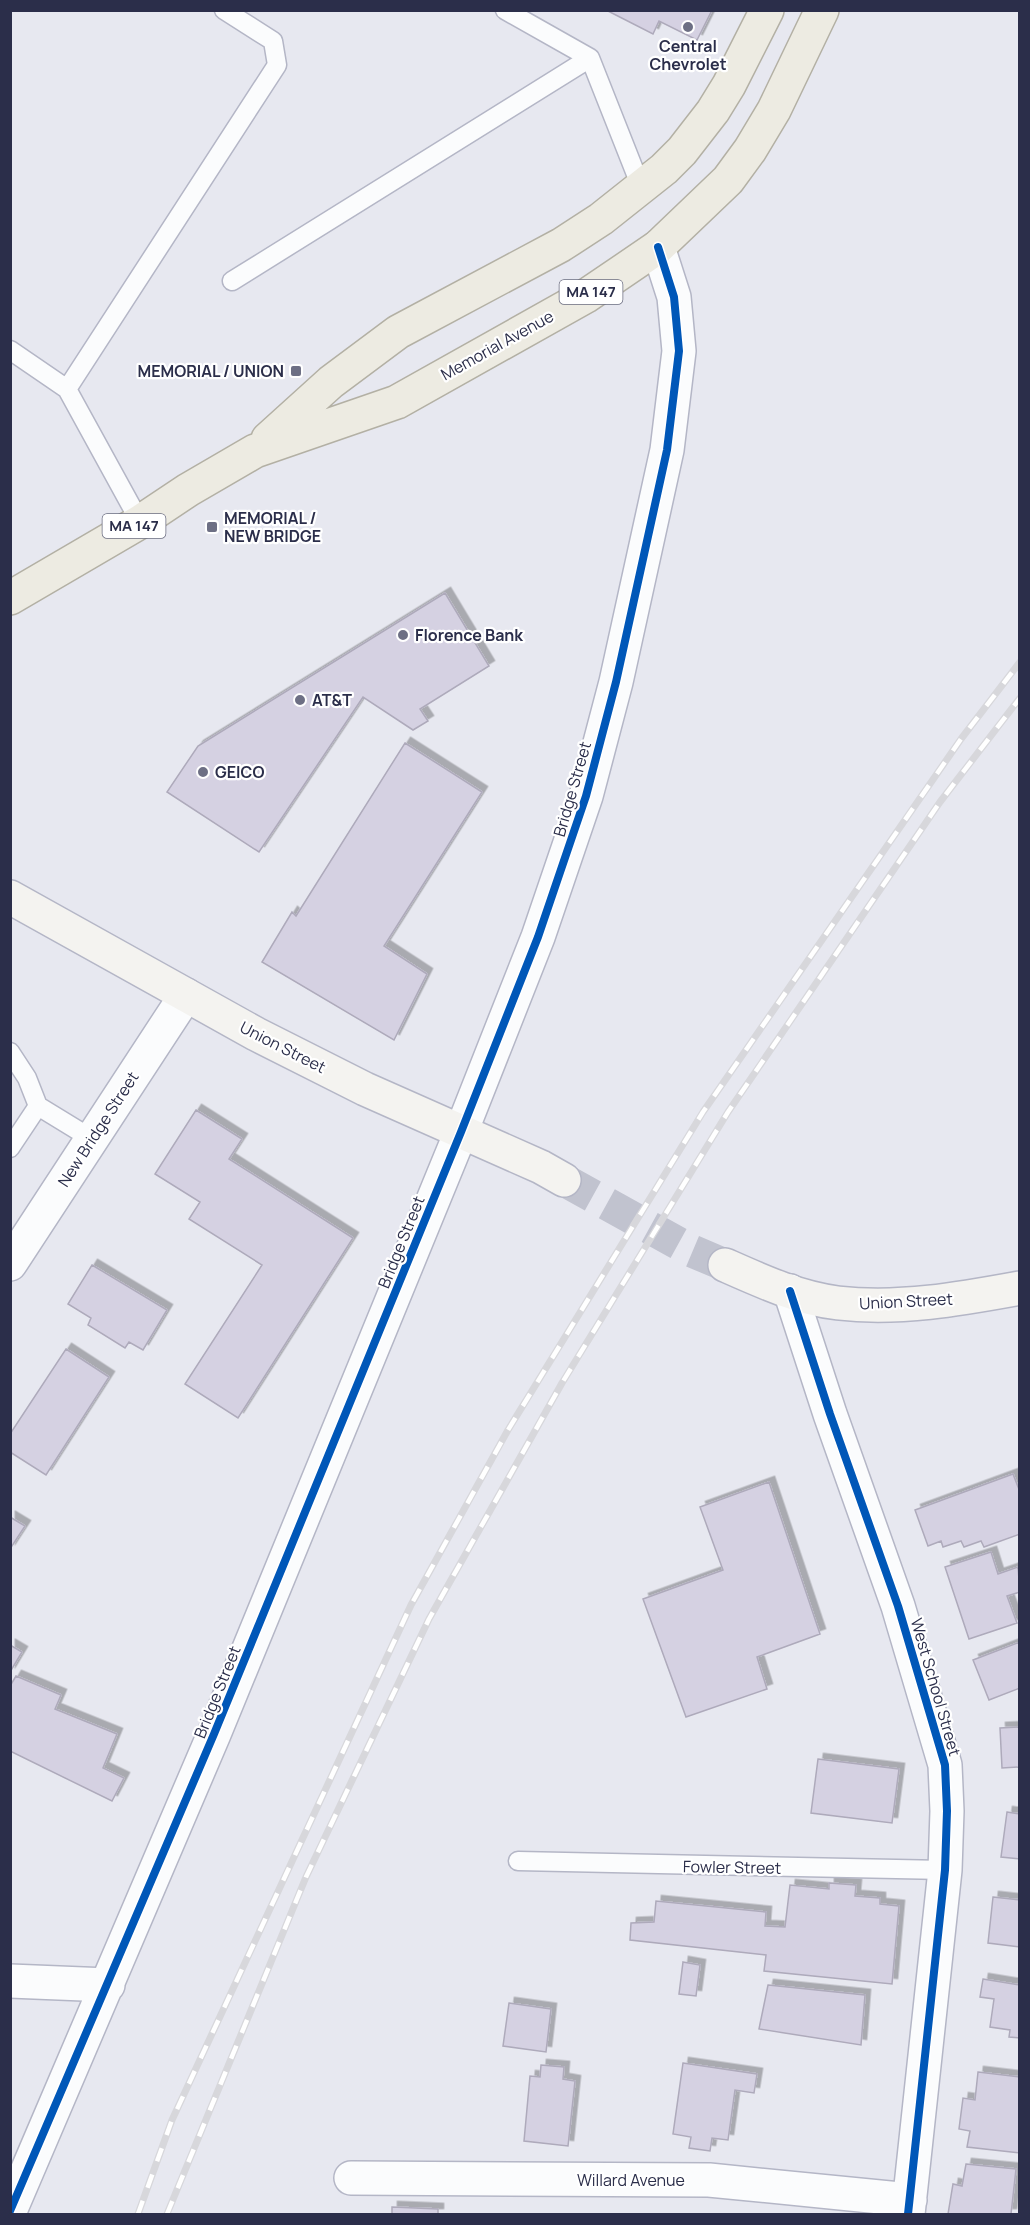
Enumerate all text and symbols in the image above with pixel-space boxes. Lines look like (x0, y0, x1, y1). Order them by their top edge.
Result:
marker: Central Chevrolet (681, 20, 695, 34)
place label: Central Chevrolet (649, 35, 727, 75)
road number: MA 147 (560, 280, 622, 304)
street label: Memorial Avenue (437, 305, 557, 385)
place label: MEMORIAL / UNION (137, 360, 284, 382)
marker: MEMORIAL / UNION (289, 364, 303, 378)
place label: MEMORIAL / NEW BRIDGE (224, 507, 321, 547)
road number: MA 147 (102, 514, 166, 538)
marker: MEMORIAL / NEW BRIDGE (205, 520, 219, 534)
place label: Florence Bank (415, 624, 523, 646)
marker: Florence Bank (396, 628, 410, 642)
place label: AT&T (312, 689, 352, 711)
marker: AT&T (293, 693, 307, 707)
street label: Bridge Street (548, 739, 596, 839)
place label: GEICO (215, 761, 264, 783)
marker: GEICO (196, 765, 210, 779)
street label: Union Street (236, 1016, 330, 1078)
street label: New Bridge Street (52, 1067, 144, 1191)
street label: Bridge Street (372, 1193, 430, 1291)
street label: Union Street (859, 1288, 953, 1314)
street label: West School Street (906, 1616, 966, 1758)
street label: Bridge Street (188, 1643, 246, 1741)
street label: Fowler Street (683, 1855, 781, 1879)
street label: Willard Avenue (577, 2169, 685, 2191)

